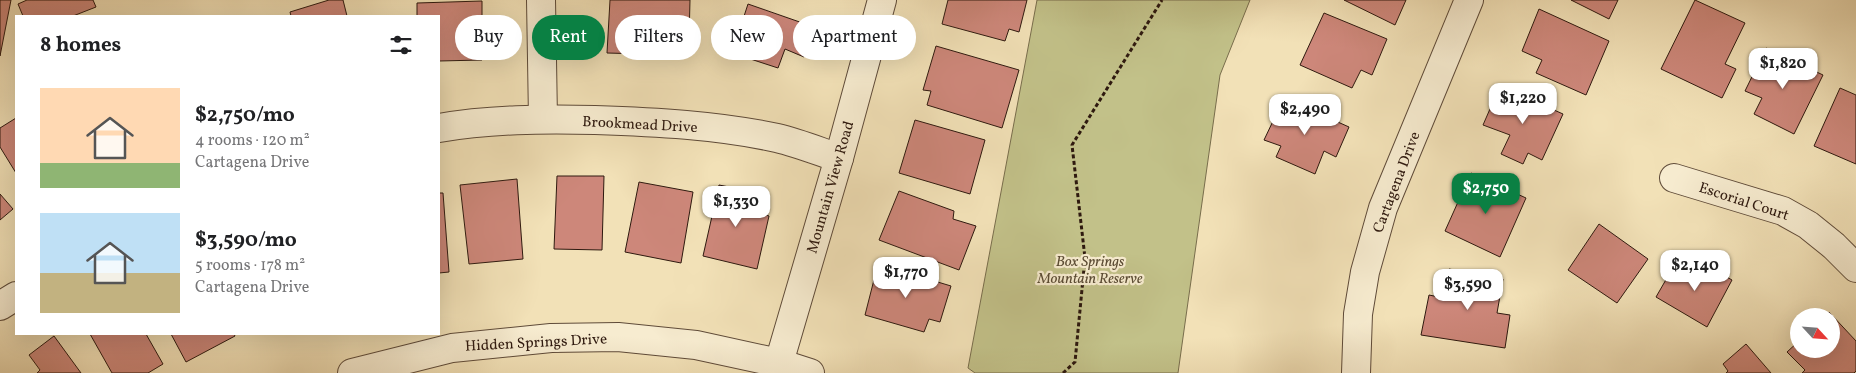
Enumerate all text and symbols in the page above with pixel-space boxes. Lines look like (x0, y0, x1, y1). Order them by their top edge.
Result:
chip: Buy (455, 15, 522, 60)
chip: Rent (532, 15, 605, 60)
chip: Filters (615, 15, 701, 60)
chip: New (711, 15, 783, 60)
chip: Apartment (793, 15, 916, 60)
text: 8 homes (40, 31, 121, 60)
icon: filters (387, 31, 415, 59)
pin: $1,820 (1742, 48, 1824, 90)
text: $1,820 (1760, 53, 1806, 75)
pin: $1,220 (1482, 82, 1564, 125)
text: $1,220 (1500, 88, 1546, 110)
pin: $2,490 (1264, 94, 1346, 136)
text: $2,490 (1280, 99, 1330, 121)
text: $2,750/mo (195, 101, 295, 130)
icon: home (80, 108, 140, 168)
street label: Brookmead Drive (582, 112, 698, 139)
street label: Mountain View Road (802, 119, 860, 256)
street label: Cartagena Drive (1368, 129, 1426, 236)
text: 4 rooms · 120 m² (195, 130, 310, 152)
text: Cartagena Drive (195, 152, 309, 174)
pin: $2,750 (1445, 172, 1527, 215)
text: $2,750 (1463, 178, 1509, 200)
street label: Escorial Court (1696, 178, 1791, 227)
pin: $1,330 (695, 186, 777, 228)
text: $1,330 (713, 191, 759, 213)
text: $3,590/mo (195, 226, 297, 255)
icon: home (80, 233, 140, 293)
pin: $2,140 (1654, 250, 1736, 292)
park label: Box Springs Mountain Reserve (1037, 252, 1143, 290)
text: 5 rooms · 178 m² (195, 255, 305, 277)
text: $2,140 (1671, 255, 1719, 277)
pin: $1,770 (865, 256, 947, 299)
text: $1,770 (884, 262, 928, 284)
pin: $3,590 (1427, 268, 1509, 311)
text: $3,590 (1444, 274, 1492, 296)
text: Cartagena Drive (195, 277, 309, 299)
north arrow (1790, 308, 1840, 358)
map controls (1790, 308, 1840, 358)
street label: Hidden Springs Drive (465, 329, 608, 358)

